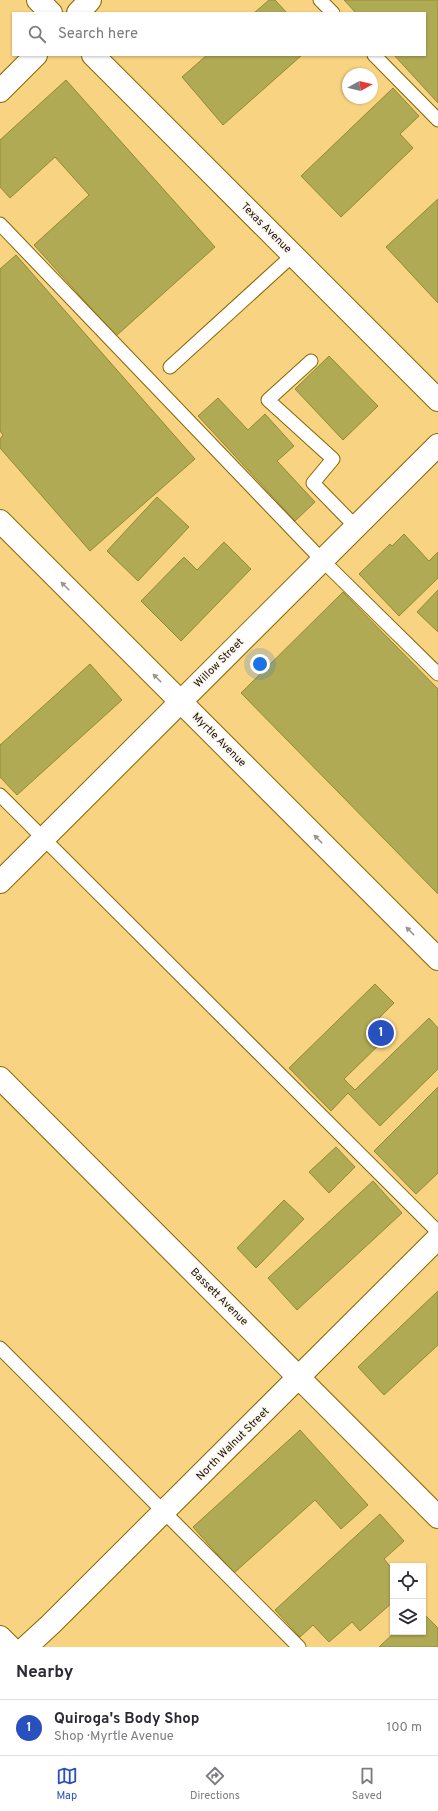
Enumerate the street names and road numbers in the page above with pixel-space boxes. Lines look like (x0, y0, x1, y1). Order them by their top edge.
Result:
street label: Texas Avenue (238, 200, 294, 256)
street label: Willow Street (191, 635, 247, 691)
street label: Myrtle Avenue (189, 710, 249, 770)
street label: Bassett Avenue (187, 1265, 251, 1329)
street label: North Walnut Street (193, 1404, 273, 1484)

